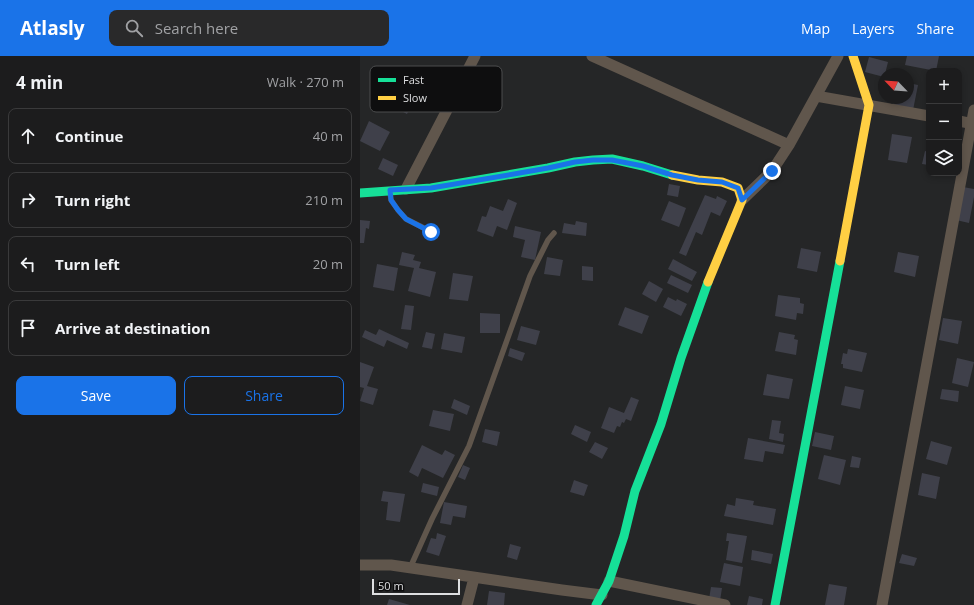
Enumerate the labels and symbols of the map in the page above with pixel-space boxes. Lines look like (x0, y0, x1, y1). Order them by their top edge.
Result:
legend (370, 66, 502, 112)
north arrow (878, 68, 914, 104)
text: Fast (403, 72, 424, 87)
text: Slow (403, 90, 427, 105)
route end (763, 162, 781, 180)
route start (422, 223, 440, 241)
scale bar (372, 577, 460, 596)

